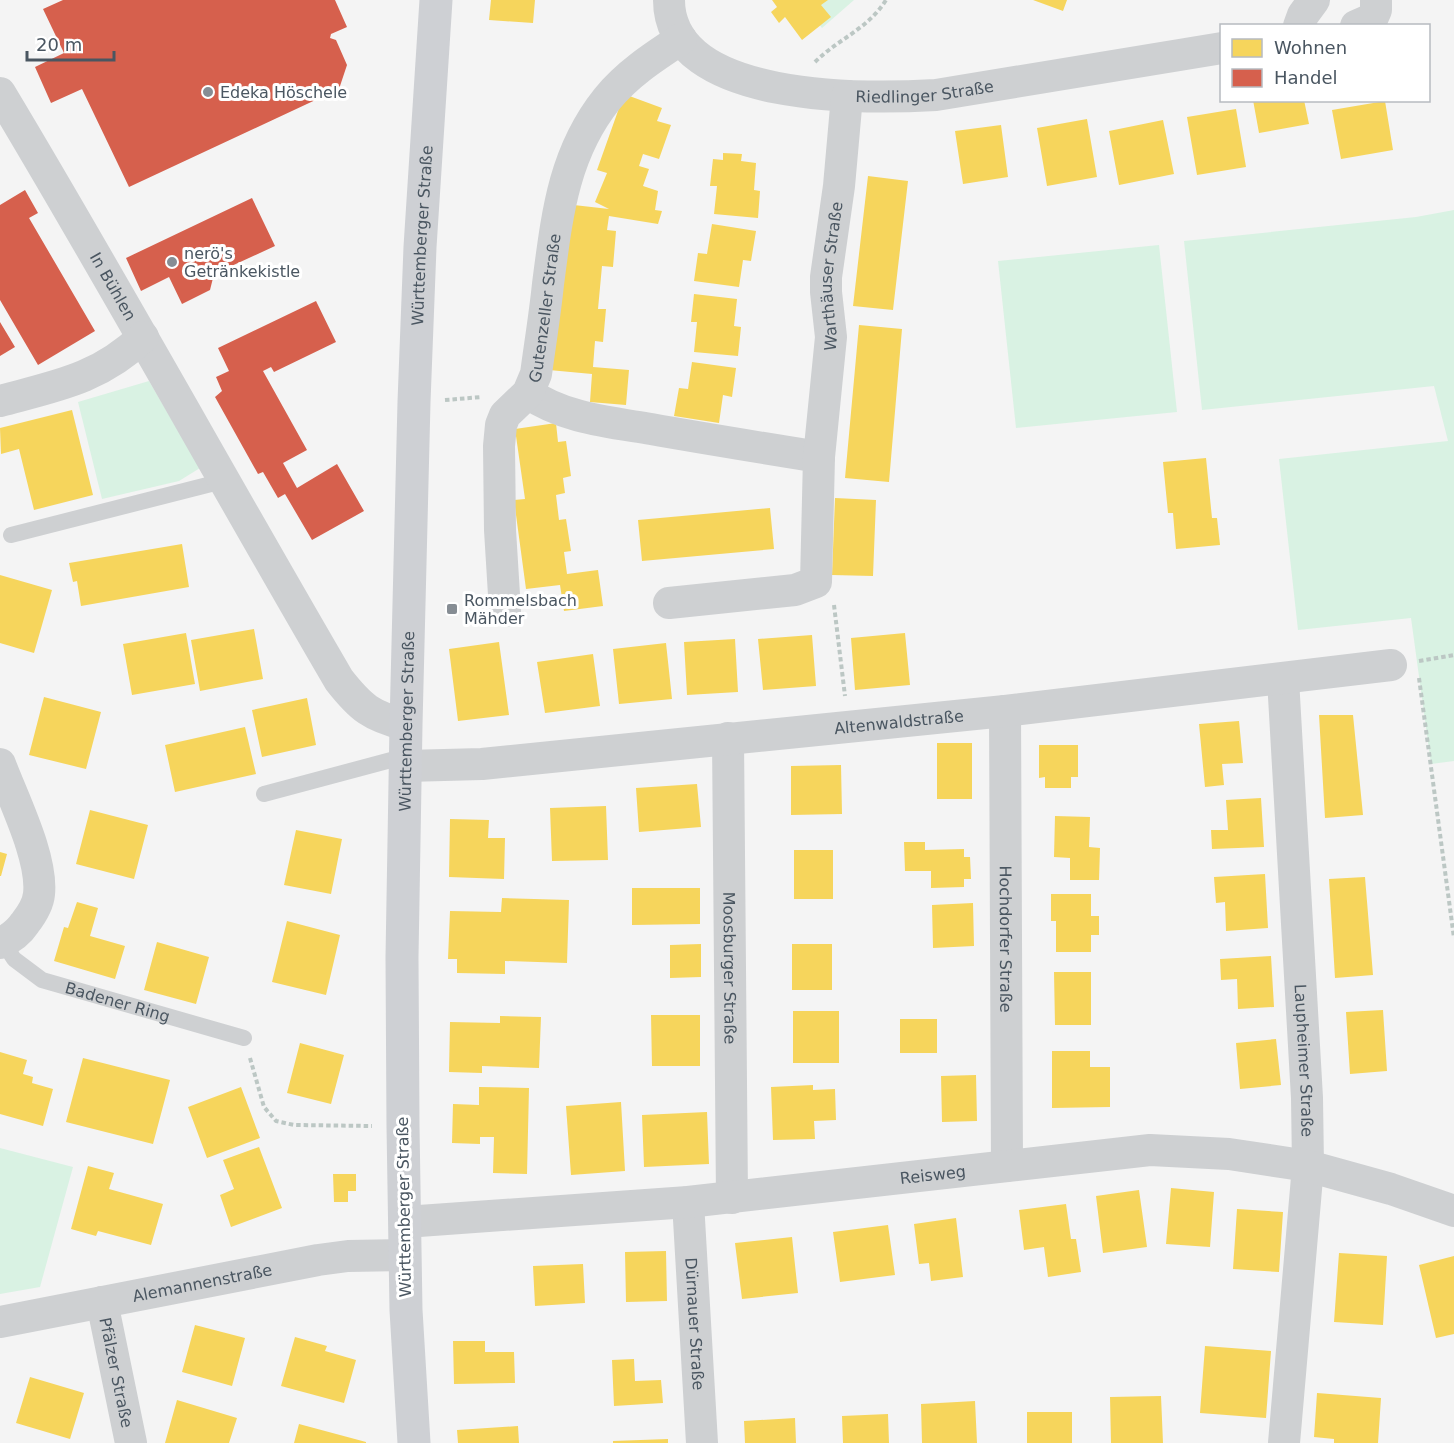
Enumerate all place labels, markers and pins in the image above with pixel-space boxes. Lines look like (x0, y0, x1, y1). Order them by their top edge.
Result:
place label: Edeka Höschele (220, 83, 347, 102)
marker: Edeka Höschele (201, 85, 215, 99)
place label: nerö's Getränkekistle (184, 244, 300, 281)
marker: nerö's Getränkekistle (165, 255, 179, 269)
place label: Rommelsbach Mähder (464, 591, 577, 628)
marker: Rommelsbach Mähder (445, 602, 459, 616)

